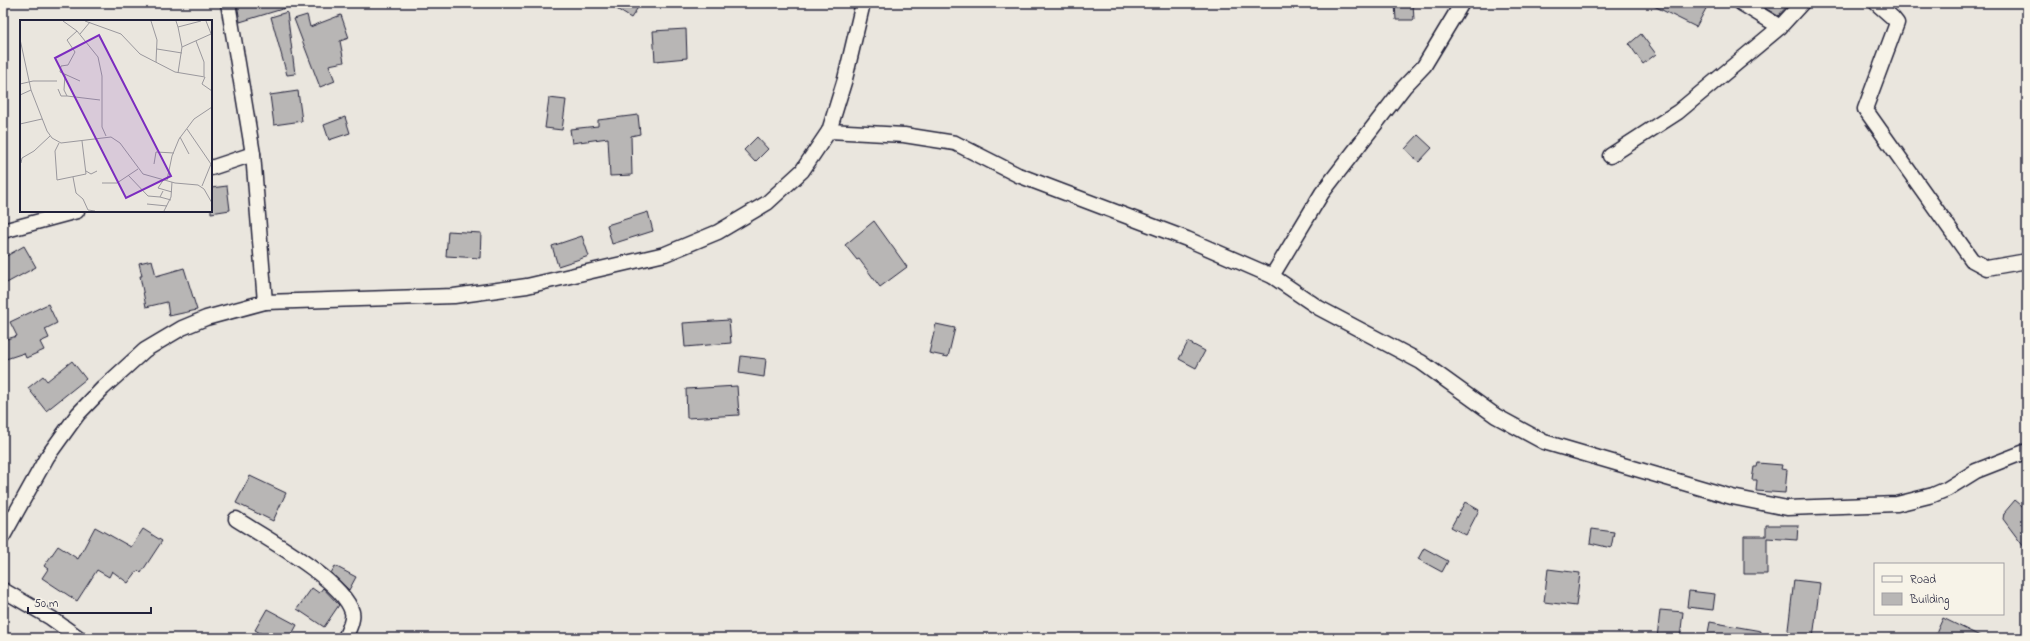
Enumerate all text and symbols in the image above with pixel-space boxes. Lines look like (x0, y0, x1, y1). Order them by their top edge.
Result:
inset map (20, 20, 212, 212)
legend (1874, 563, 2004, 615)
text: Road (1910, 571, 1936, 589)
scale bar (28, 589, 151, 615)
text: Building (1909, 591, 1949, 610)
text: 50 m (34, 595, 58, 613)

